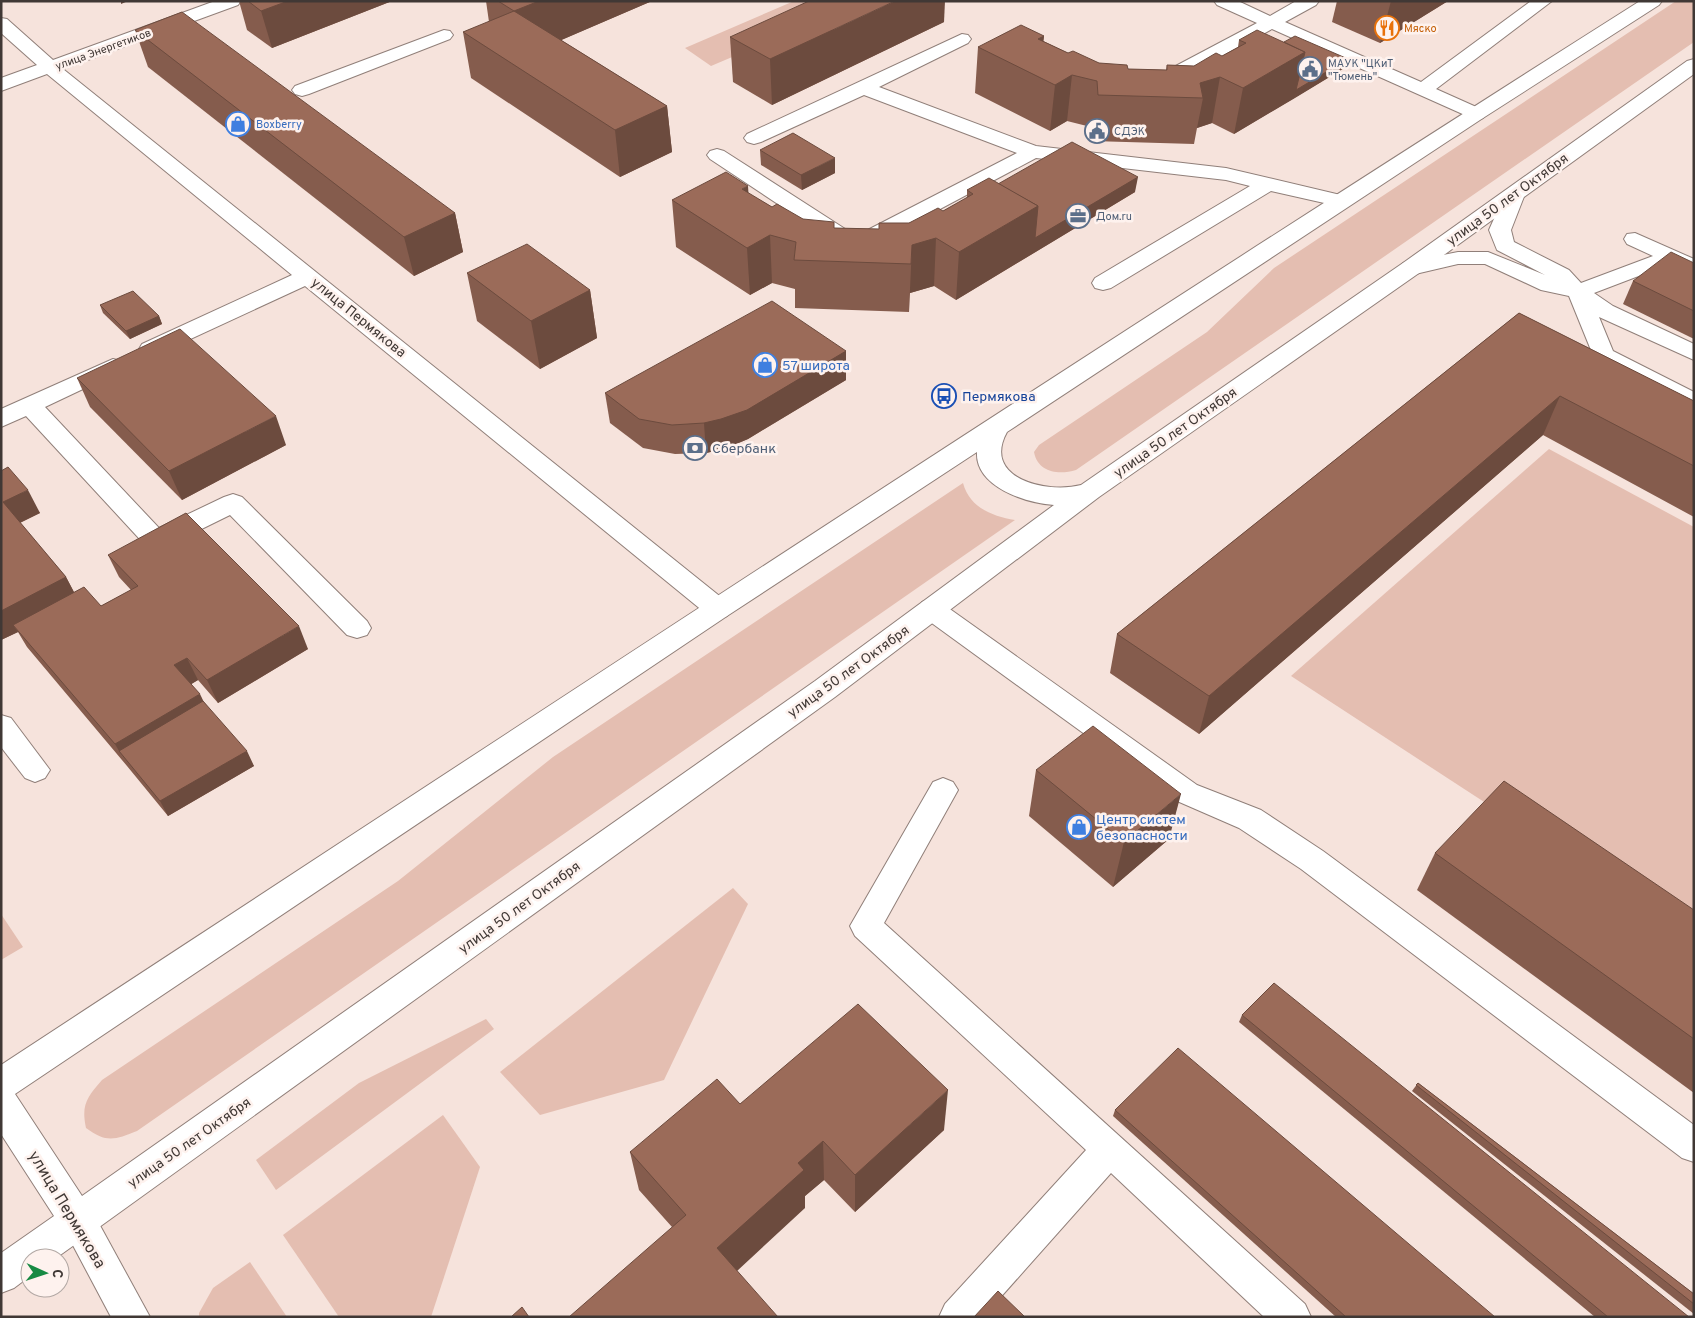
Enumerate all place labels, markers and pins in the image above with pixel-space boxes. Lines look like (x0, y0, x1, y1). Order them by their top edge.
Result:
restaurant icon: Мяско (1374, 15, 1400, 41)
place label: Мяско (1404, 22, 1437, 36)
public building icon: МАУК "ЦКиТ "Тюмень" (1297, 56, 1323, 82)
place label: МАУК "ЦКиТ "Тюмень" (1328, 57, 1394, 84)
shop icon: Boxberry (225, 111, 251, 137)
place label: Boxberry (256, 118, 302, 132)
public building icon: СДЭК (1084, 118, 1110, 144)
place label: СДЭК (1114, 125, 1145, 139)
office icon: Дом.ru (1065, 203, 1091, 229)
place label: Дом.ru (1096, 210, 1132, 224)
shop icon: 57 широта (752, 352, 778, 378)
place label: 57 широта (782, 358, 850, 375)
bus stop icon: Пермякова (931, 383, 957, 409)
place label: Пермякова (962, 389, 1036, 406)
bank icon: Сбербанк (682, 435, 708, 461)
place label: Сбербанк (712, 441, 776, 458)
place label: Центр систем безопасности (1096, 812, 1188, 845)
shop icon: Центр систем безопасности (1066, 814, 1092, 840)

